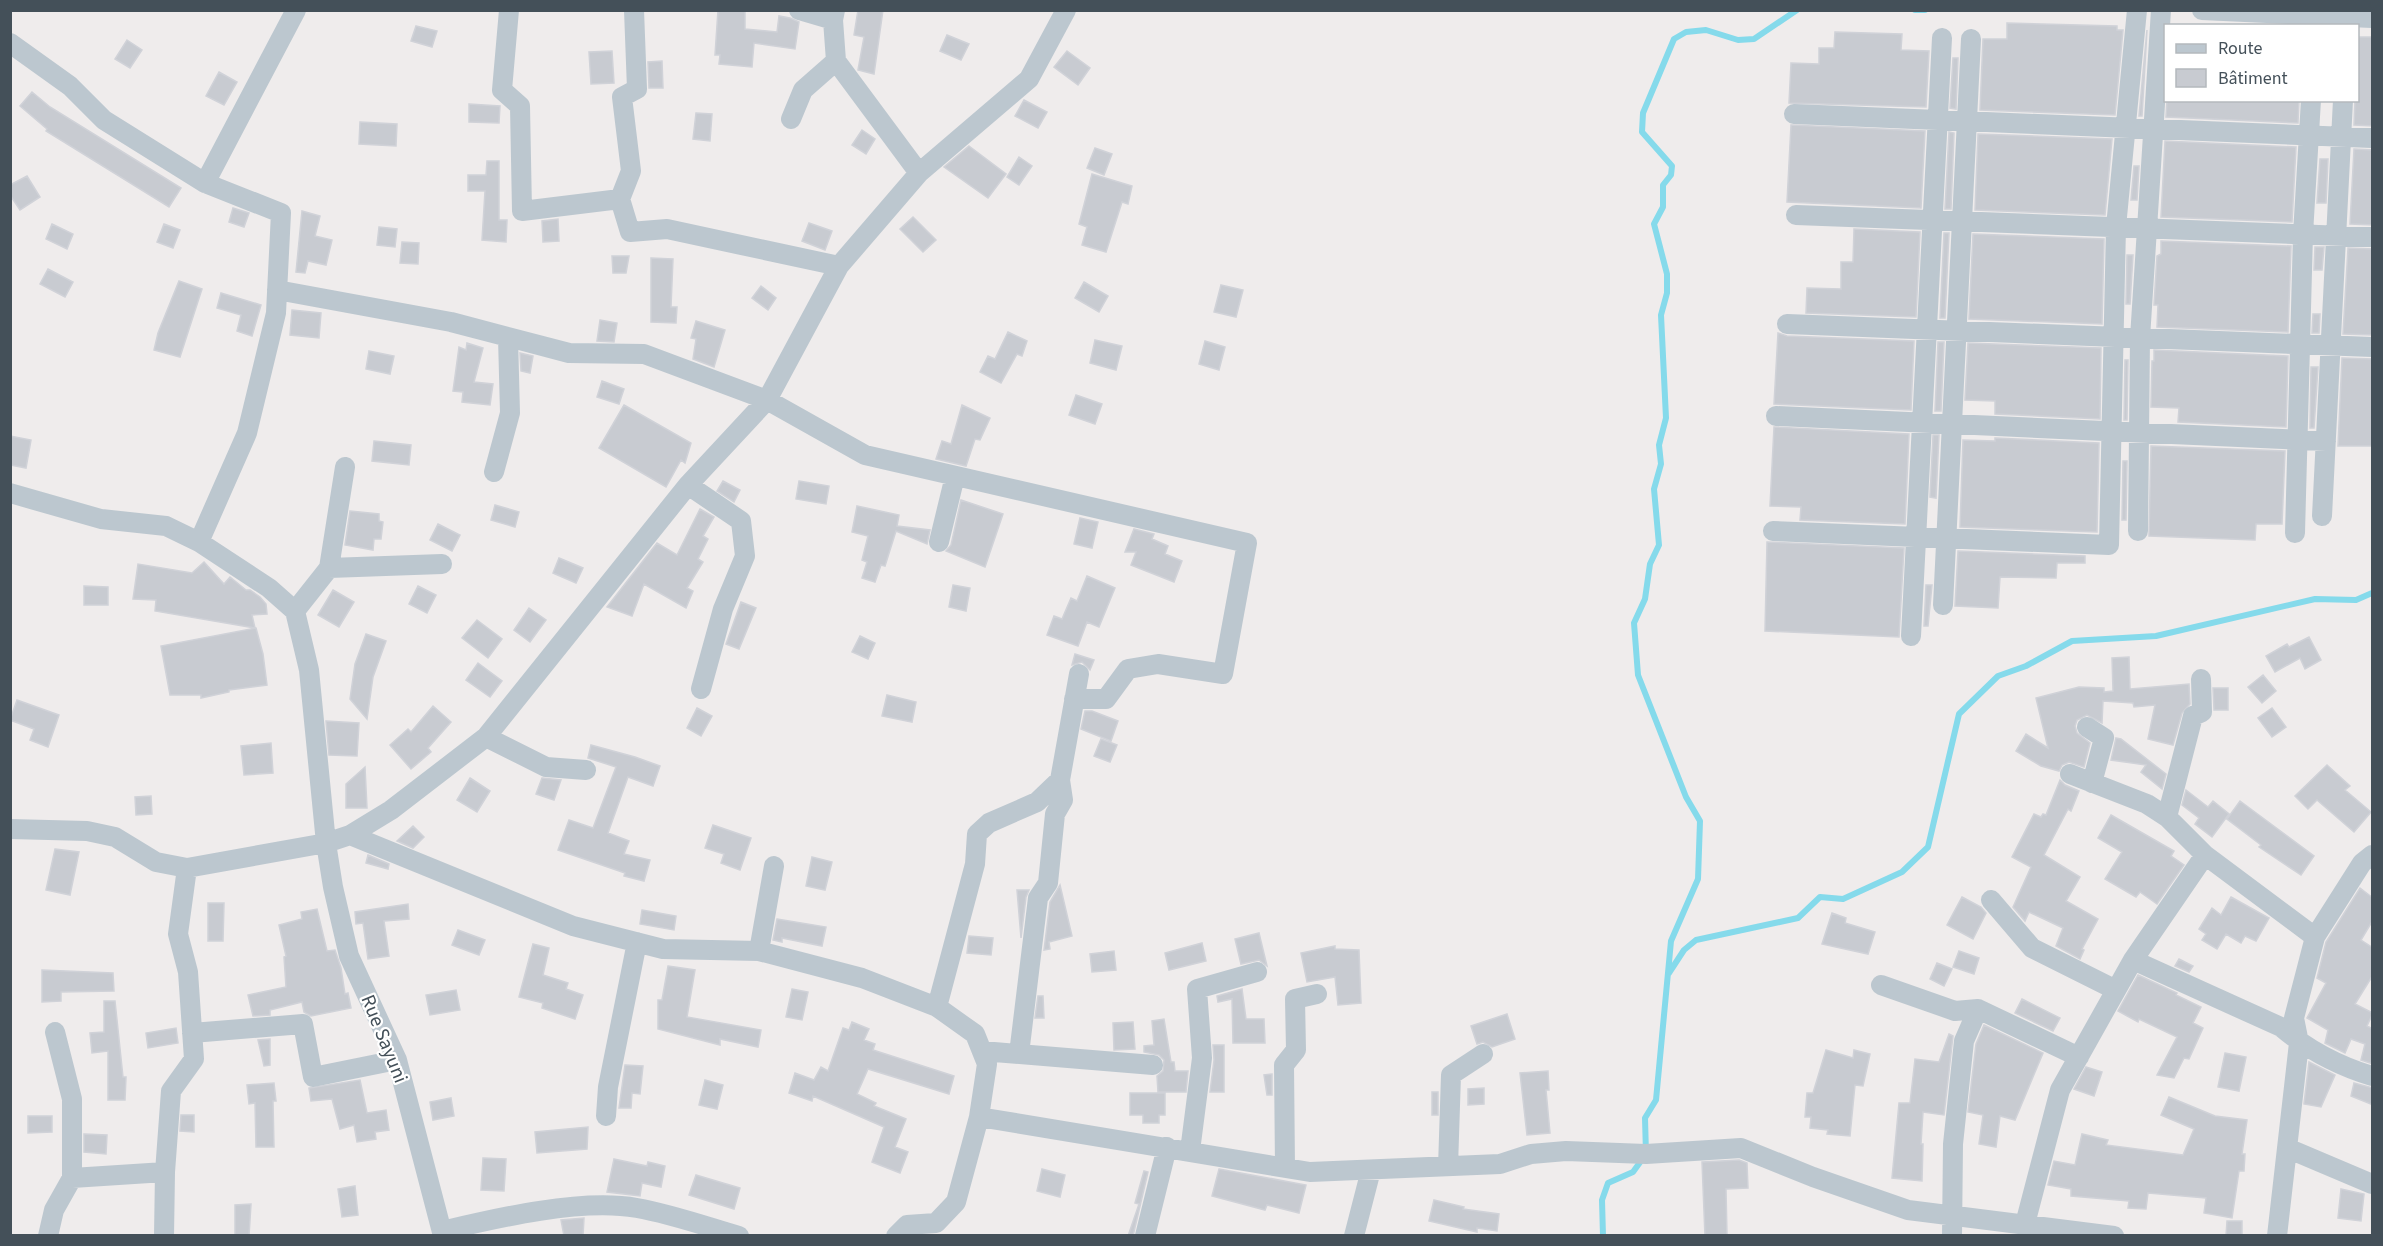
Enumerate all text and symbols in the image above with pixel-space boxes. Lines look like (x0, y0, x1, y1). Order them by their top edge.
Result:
legend (2164, 24, 2359, 102)
text: Route (2218, 36, 2262, 61)
text: Bâtiment (2218, 66, 2288, 91)
street label: Rue Sayuni (354, 991, 414, 1087)

